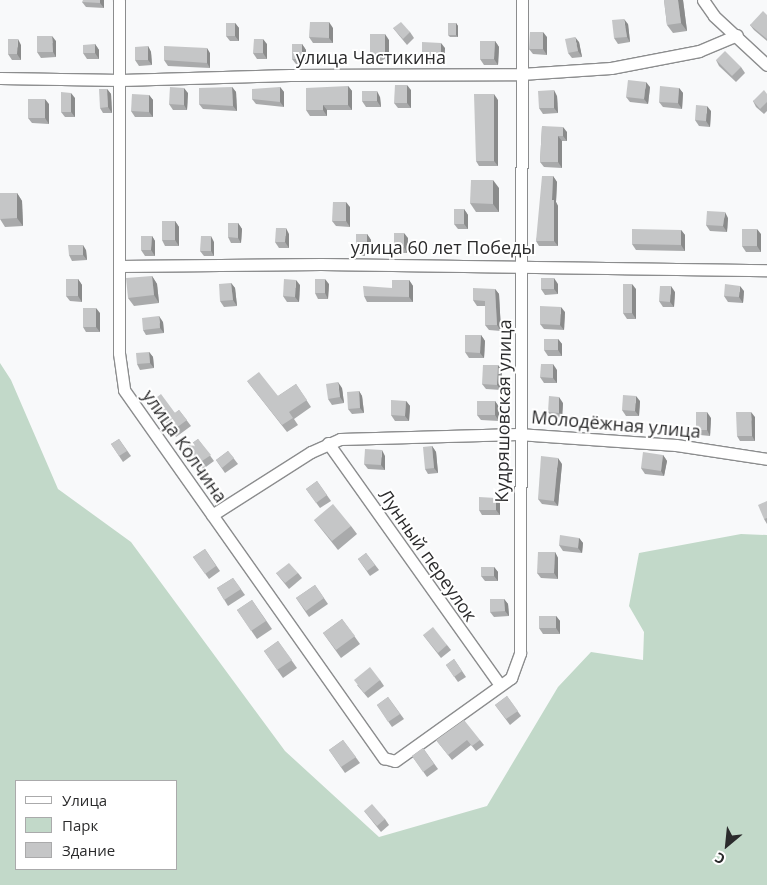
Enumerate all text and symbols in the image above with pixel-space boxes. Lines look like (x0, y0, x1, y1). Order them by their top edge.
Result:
street label: улица Частикина (296, 46, 446, 68)
street label: улица 60 лет Победы (351, 236, 535, 258)
street label: Кудряшовская улица (491, 319, 515, 503)
street label: улица Колчина (138, 386, 232, 506)
street label: Молодёжная улица (530, 406, 702, 442)
street label: Лунный переулок (374, 485, 482, 625)
legend (15, 780, 178, 870)
text: Улица (62, 790, 107, 810)
text: Парк (62, 815, 98, 835)
north arrow (702, 820, 752, 870)
text: Здание (62, 840, 115, 860)
text: С (711, 848, 728, 869)

